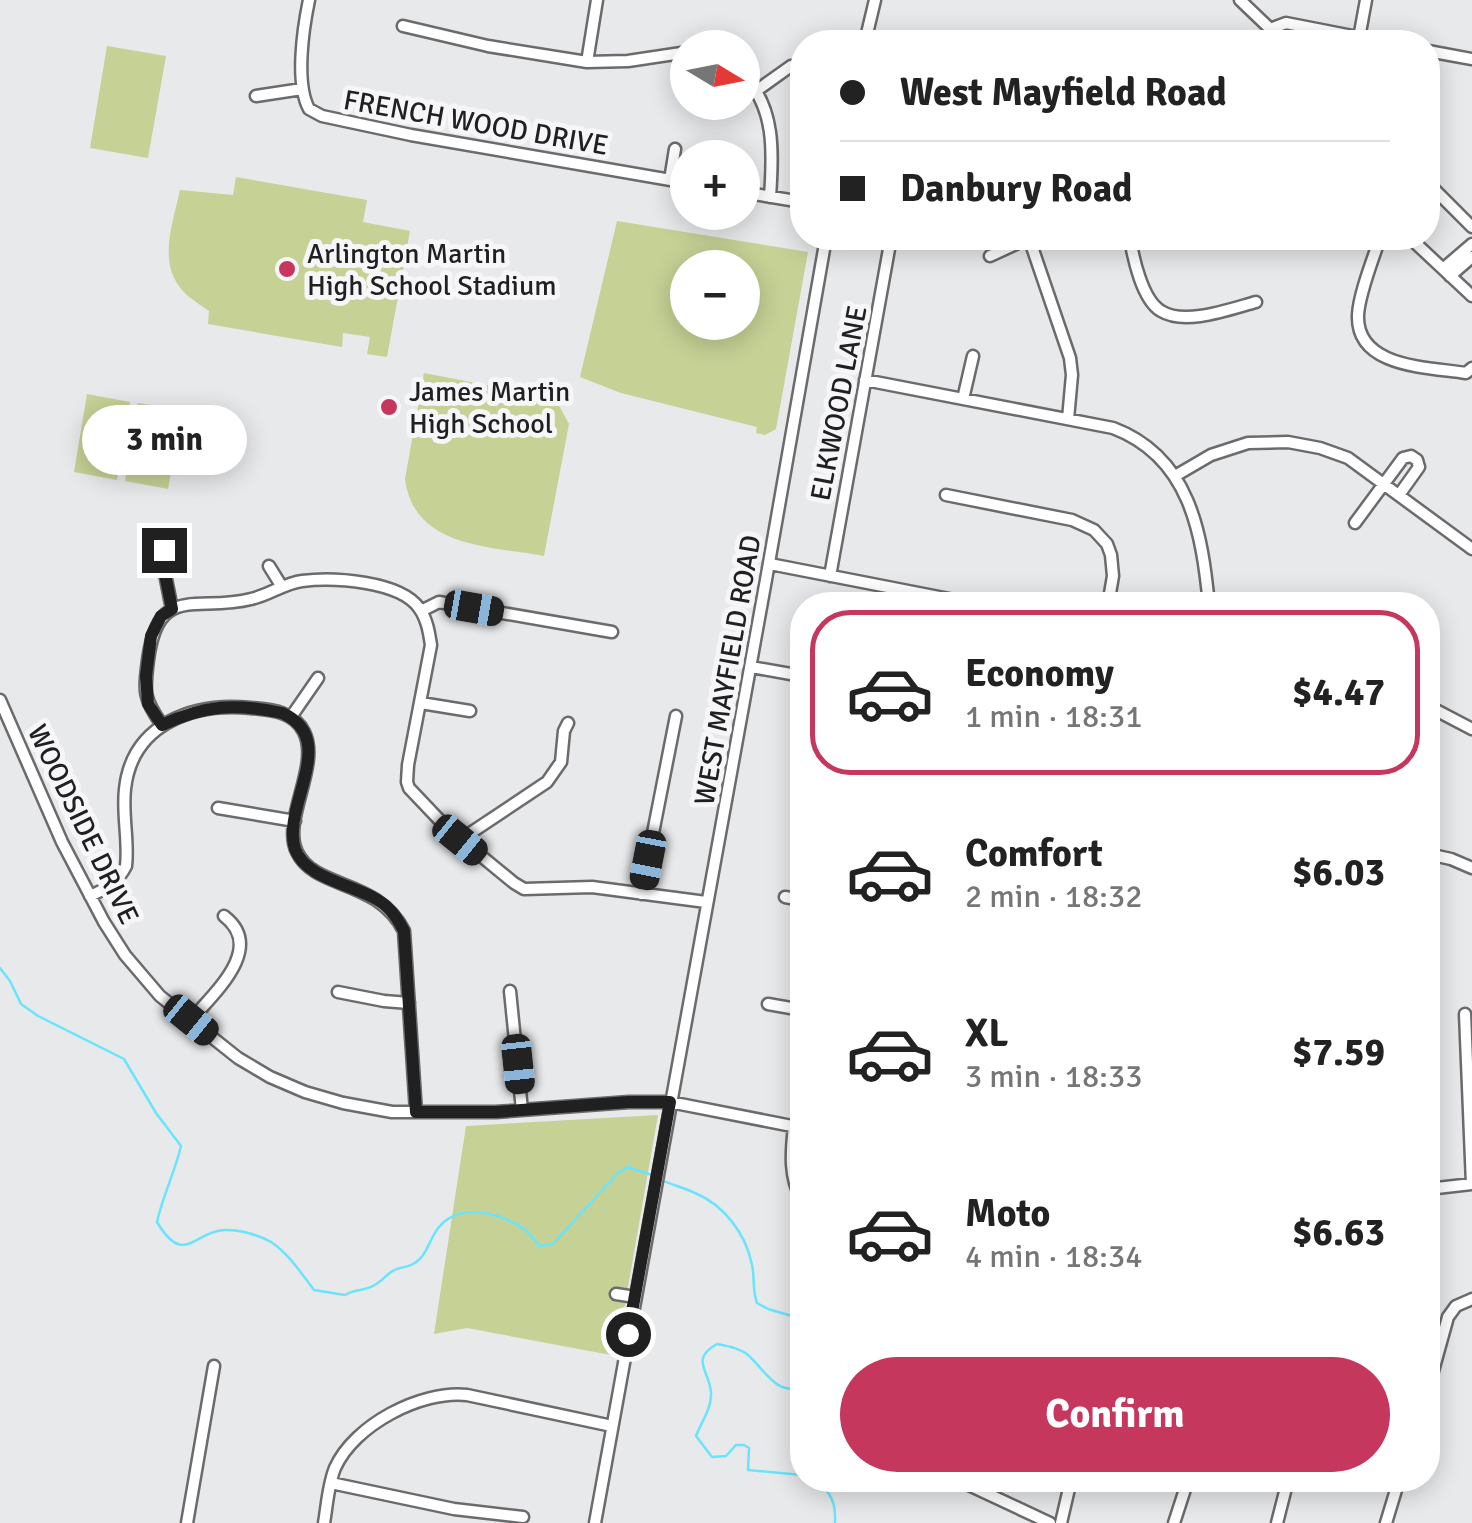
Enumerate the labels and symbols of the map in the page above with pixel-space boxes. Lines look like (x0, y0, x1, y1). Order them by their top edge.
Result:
north arrow (670, 30, 760, 120)
street label: FRENCH WOOD DRIVE (341, 83, 611, 163)
place label: Arlington Martin High School Stadium (307, 237, 557, 303)
marker: Arlington Martin High School Stadium (276, 258, 298, 280)
street label: ELKWOOD LANE (803, 303, 875, 504)
place label: James Martin High School (409, 375, 570, 441)
marker: James Martin High School (378, 396, 400, 418)
callout: 3 min (81, 405, 246, 475)
route end (142, 528, 187, 573)
street label: WEST MAYFIELD ROAD (687, 532, 768, 808)
car (442, 588, 506, 628)
street label: WOODSIDE DRIVE (20, 719, 146, 930)
car (427, 809, 493, 871)
car (628, 828, 668, 892)
car (158, 989, 224, 1051)
car (500, 1033, 536, 1095)
route start (606, 1312, 651, 1357)

